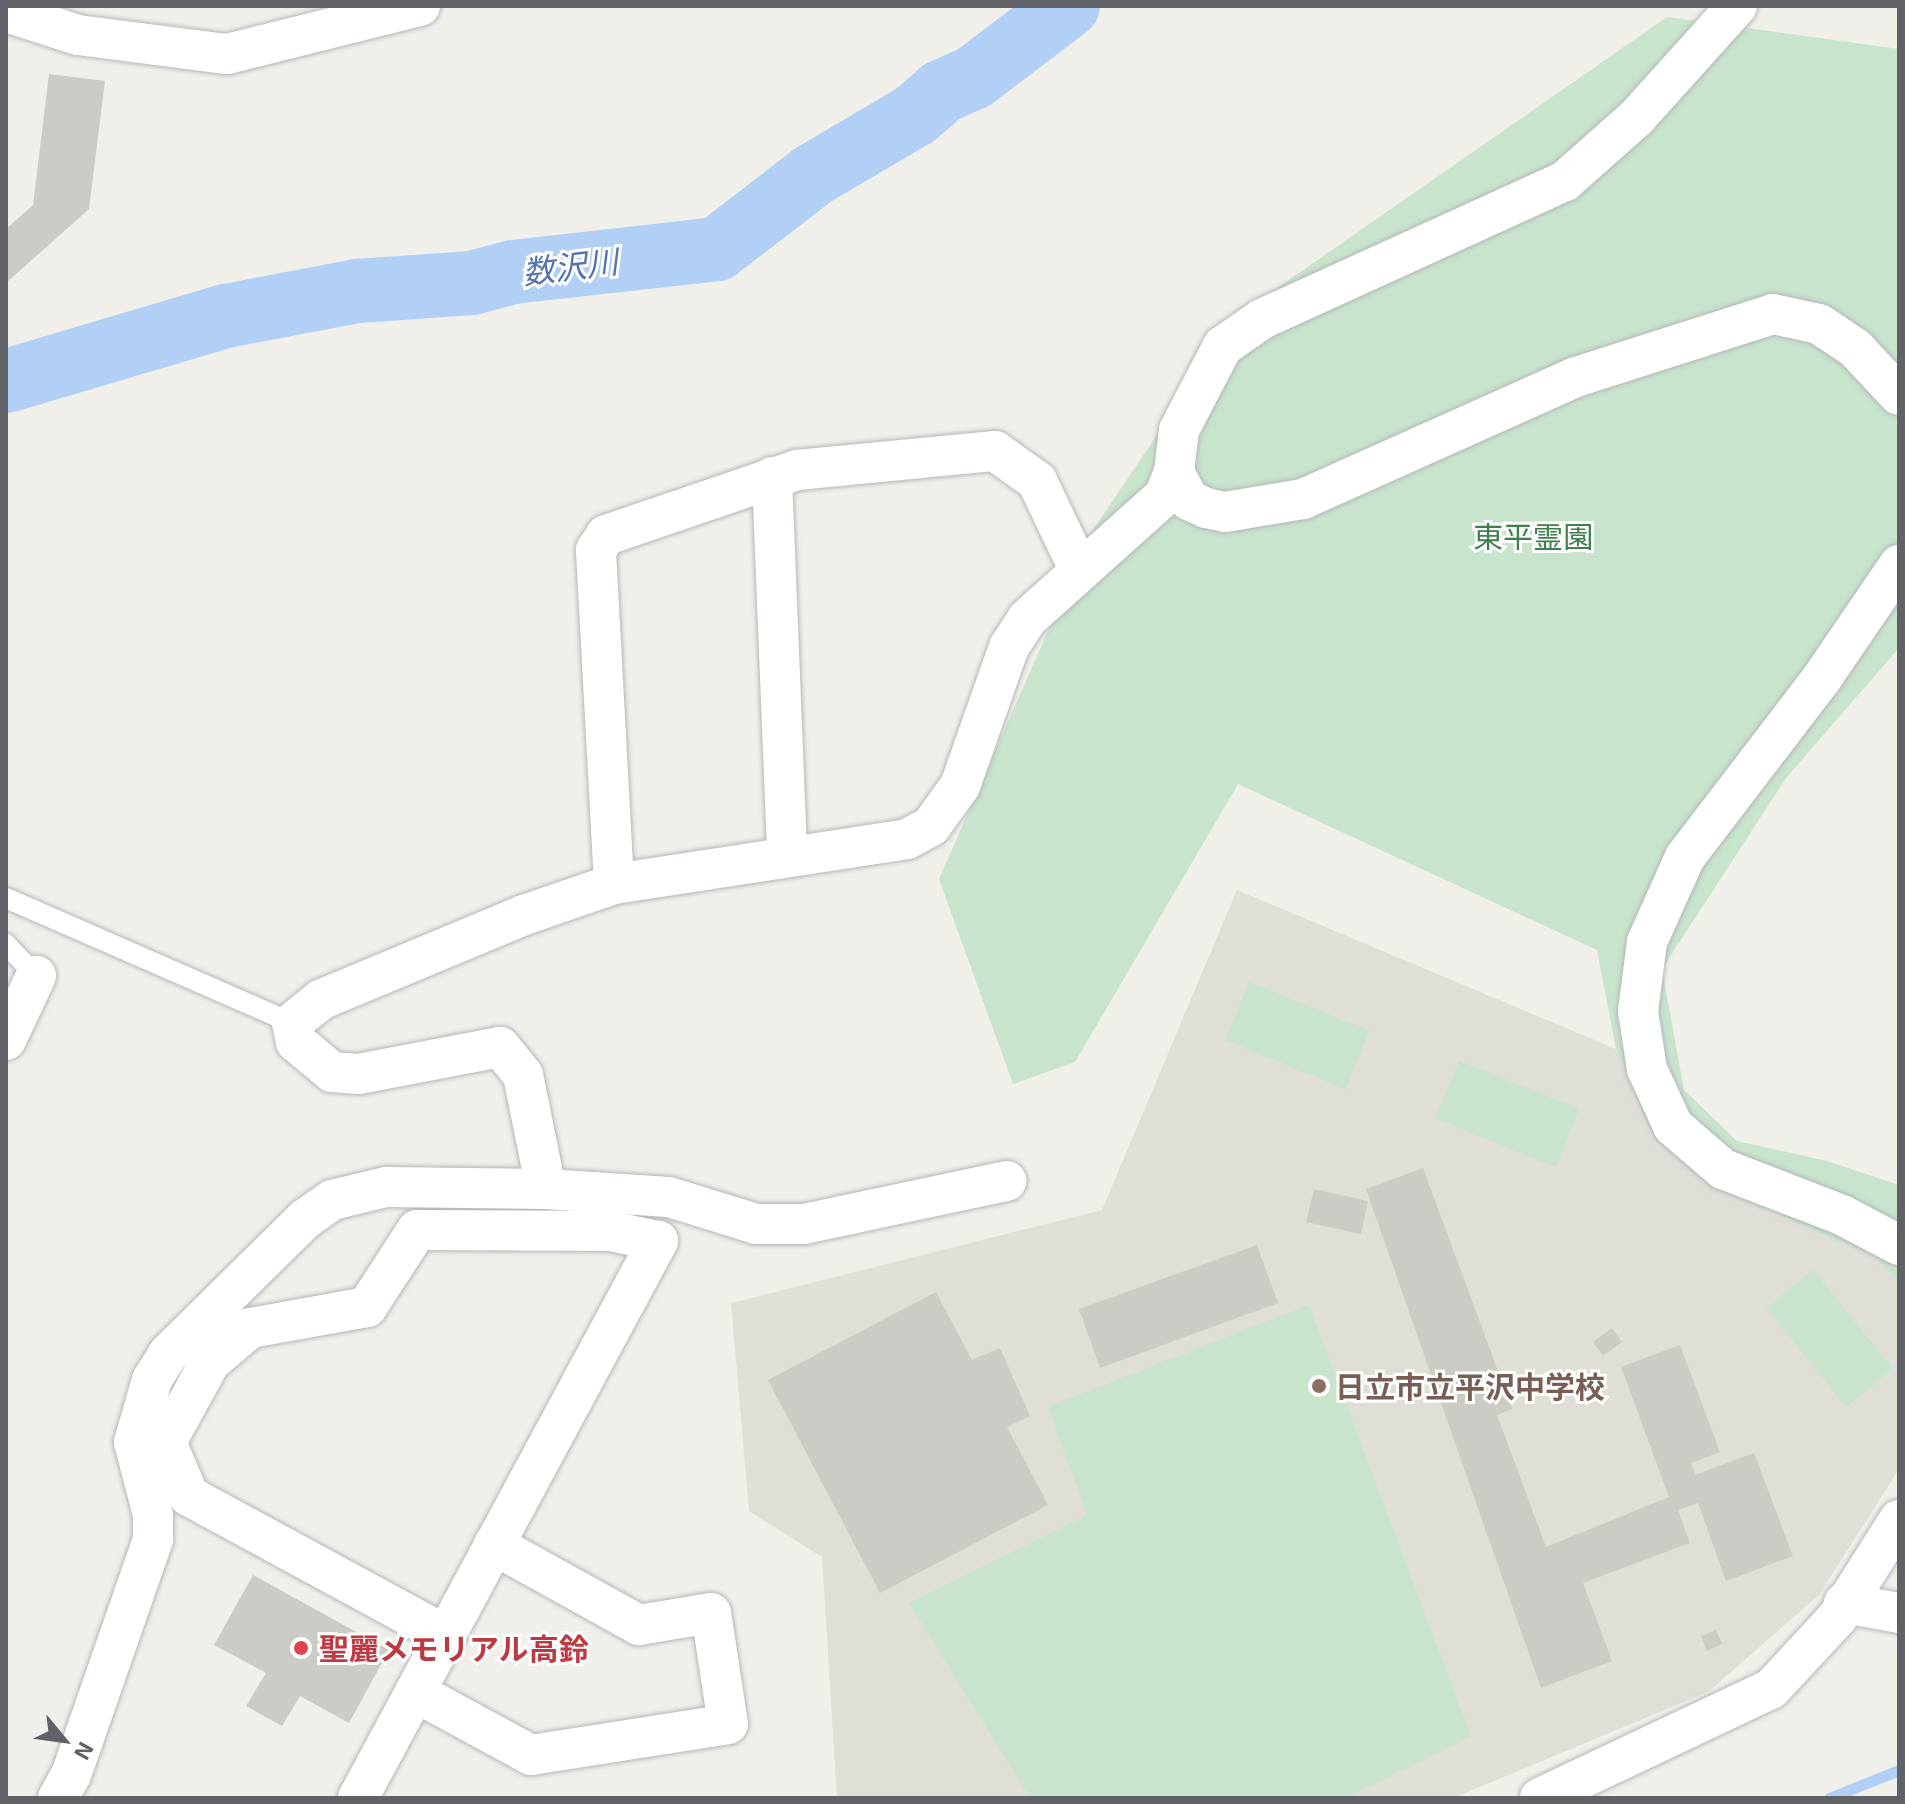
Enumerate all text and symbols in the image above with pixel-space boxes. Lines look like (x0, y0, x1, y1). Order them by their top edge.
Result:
water label: 数沢川 (520, 241, 620, 291)
park label: 東平霊園 (1473, 518, 1593, 554)
place label: 日立市立平沢中学校 (1335, 1368, 1605, 1404)
marker: 日立市立平沢中学校 (1310, 1377, 1328, 1395)
place label: 聖麗メモリアル高鈴 (319, 1630, 589, 1666)
marker: 聖麗メモリアル高鈴 (290, 1637, 312, 1659)
north arrow (24, 1700, 104, 1780)
text: N (70, 1738, 100, 1765)

